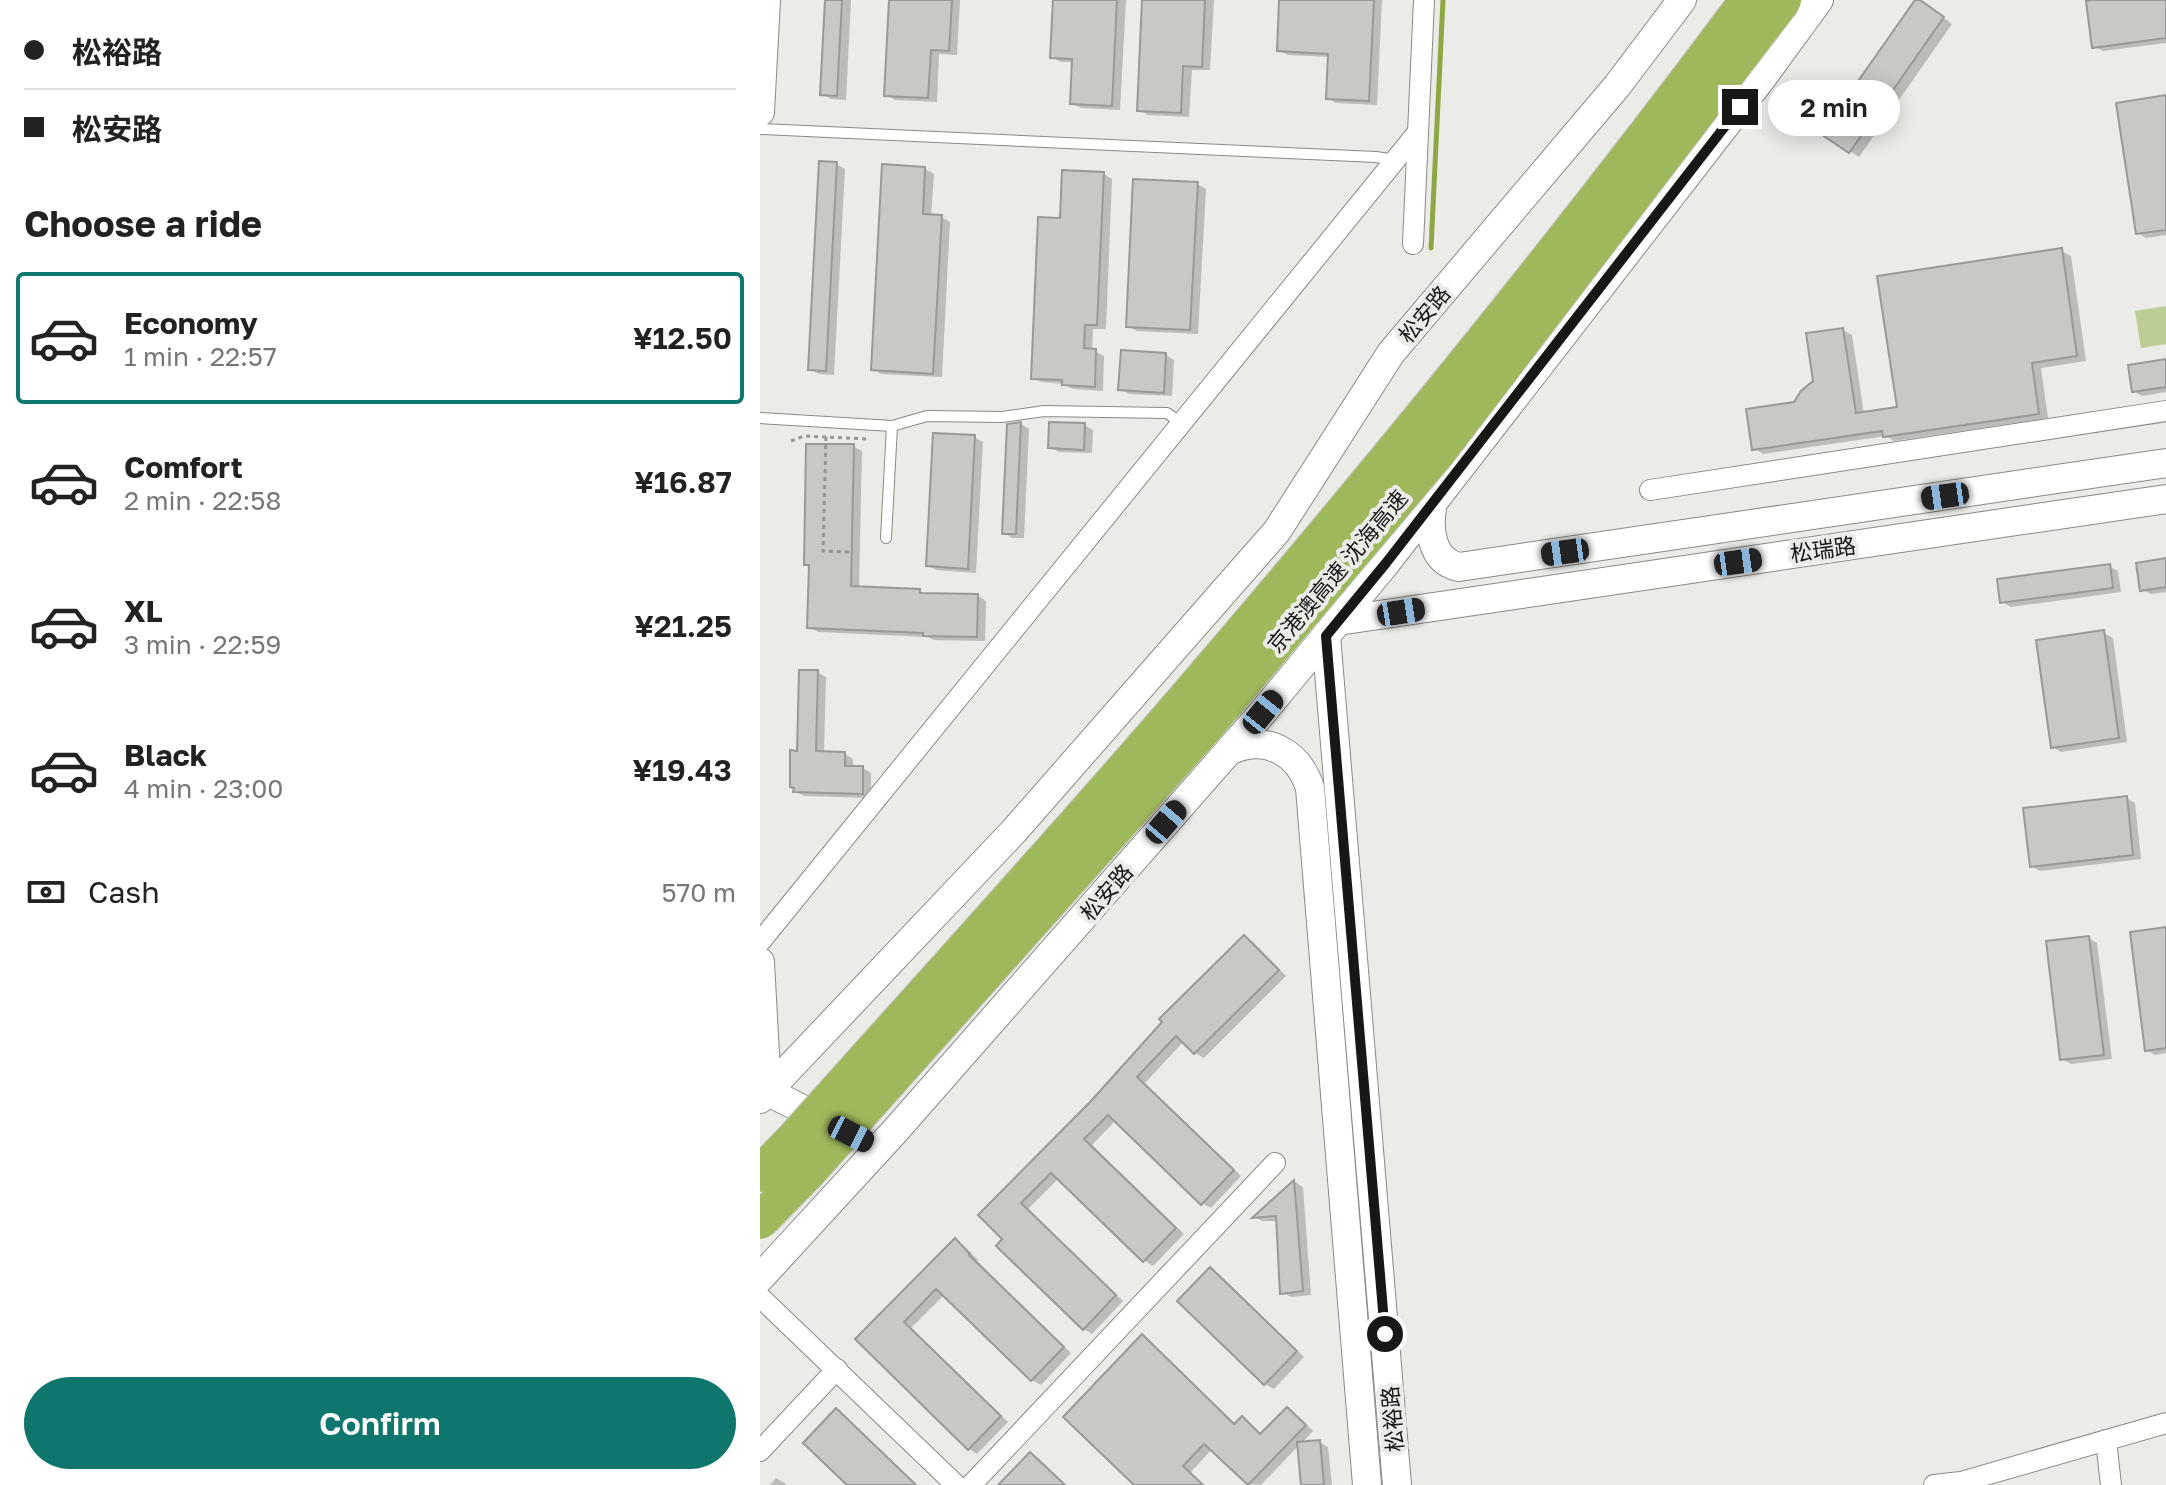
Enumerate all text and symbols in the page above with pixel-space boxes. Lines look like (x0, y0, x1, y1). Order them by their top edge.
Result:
text: 松裕路 (72, 34, 162, 70)
callout: 2 min (1768, 79, 1900, 135)
route end (1722, 89, 1758, 125)
text: 2 min (1800, 92, 1868, 123)
text: 松安路 (72, 111, 162, 147)
text: Choose a ride (24, 202, 262, 245)
street label: 松安路 (1392, 280, 1456, 348)
icon: car (28, 302, 100, 374)
text: Economy (124, 305, 258, 341)
text: ¥12.50 (633, 320, 732, 356)
text: 1 min · 22:57 (124, 341, 277, 372)
icon: car (28, 446, 100, 518)
text: Comfort (124, 449, 243, 485)
text: ¥16.87 (634, 464, 732, 500)
car (1920, 481, 1970, 511)
street label: 京港澳高速 沈海高速 (1261, 484, 1413, 658)
text: 2 min · 22:58 (124, 485, 281, 516)
street label: 松瑞路 (1788, 531, 1858, 567)
car (1540, 537, 1590, 567)
car (1713, 547, 1763, 577)
icon: car (28, 590, 100, 662)
text: XL (124, 593, 163, 629)
car (1375, 596, 1427, 628)
text: ¥21.25 (634, 608, 732, 644)
text: 3 min · 22:59 (124, 629, 281, 660)
car (1239, 686, 1287, 738)
icon: car (28, 734, 100, 806)
text: Black (124, 737, 207, 773)
text: ¥19.43 (632, 752, 732, 788)
text: 4 min · 23:00 (124, 773, 283, 804)
car (1141, 796, 1191, 848)
street label: 松安路 (1074, 858, 1138, 926)
icon: cash (24, 870, 68, 914)
text: Cash (88, 874, 160, 910)
text: 570 m (662, 877, 736, 908)
car (824, 1112, 878, 1156)
route start (1367, 1316, 1403, 1352)
button: Confirm (24, 1377, 736, 1469)
street label: 松裕路 (1376, 1385, 1408, 1453)

